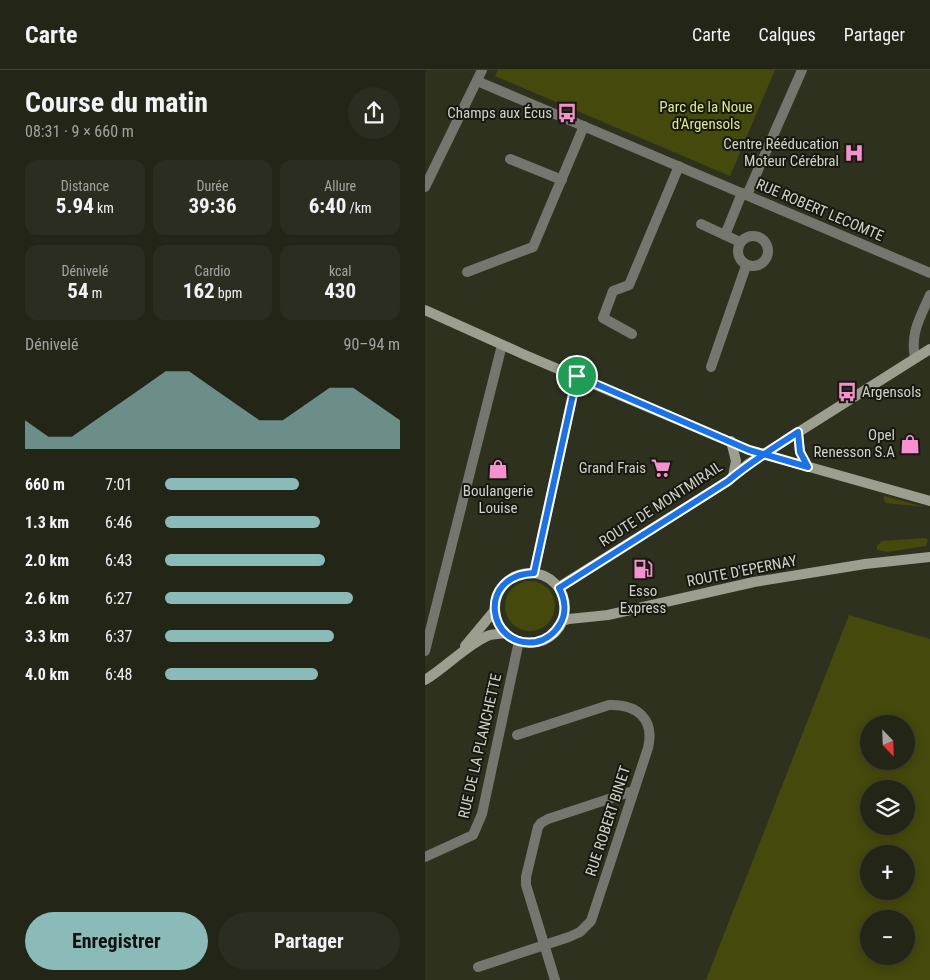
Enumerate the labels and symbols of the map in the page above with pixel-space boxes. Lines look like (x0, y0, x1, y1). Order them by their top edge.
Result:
park label: Parc de la Noue d'Argensols (659, 98, 753, 133)
bus stop icon: Champs aux Écus (556, 102, 578, 124)
place label: Champs aux Écus (447, 104, 552, 122)
place label: Centre Rééducation Moteur Cérébral (723, 135, 839, 170)
hospital icon: Centre Rééducation Moteur Cérébral (843, 142, 865, 164)
street label: RUE ROBERT LECOMTE (754, 175, 886, 245)
pin (556, 355, 598, 397)
bus stop icon: Argensols (836, 381, 858, 403)
place label: Argensols (862, 383, 922, 401)
place label: Opel Renesson S.A (813, 426, 895, 461)
shop icon: Opel Renesson S.A (899, 433, 921, 455)
street label: ROUTE DE MONTMIRAIL (596, 457, 726, 551)
supermarket icon: Grand Frais (650, 457, 672, 479)
shop icon: Boulangerie Louise (487, 458, 509, 480)
place label: Grand Frais (579, 459, 646, 477)
place label: Boulangerie Louise (463, 482, 533, 517)
street label: ROUTE D'EPERNAY (685, 551, 799, 590)
fuel station icon: Esso Express (632, 558, 654, 580)
place label: Esso Express (620, 582, 666, 617)
street label: RUE DE LA PLANCHETTE (455, 672, 505, 820)
north arrow (860, 715, 915, 770)
street label: RUE ROBERT BINET (582, 763, 634, 878)

